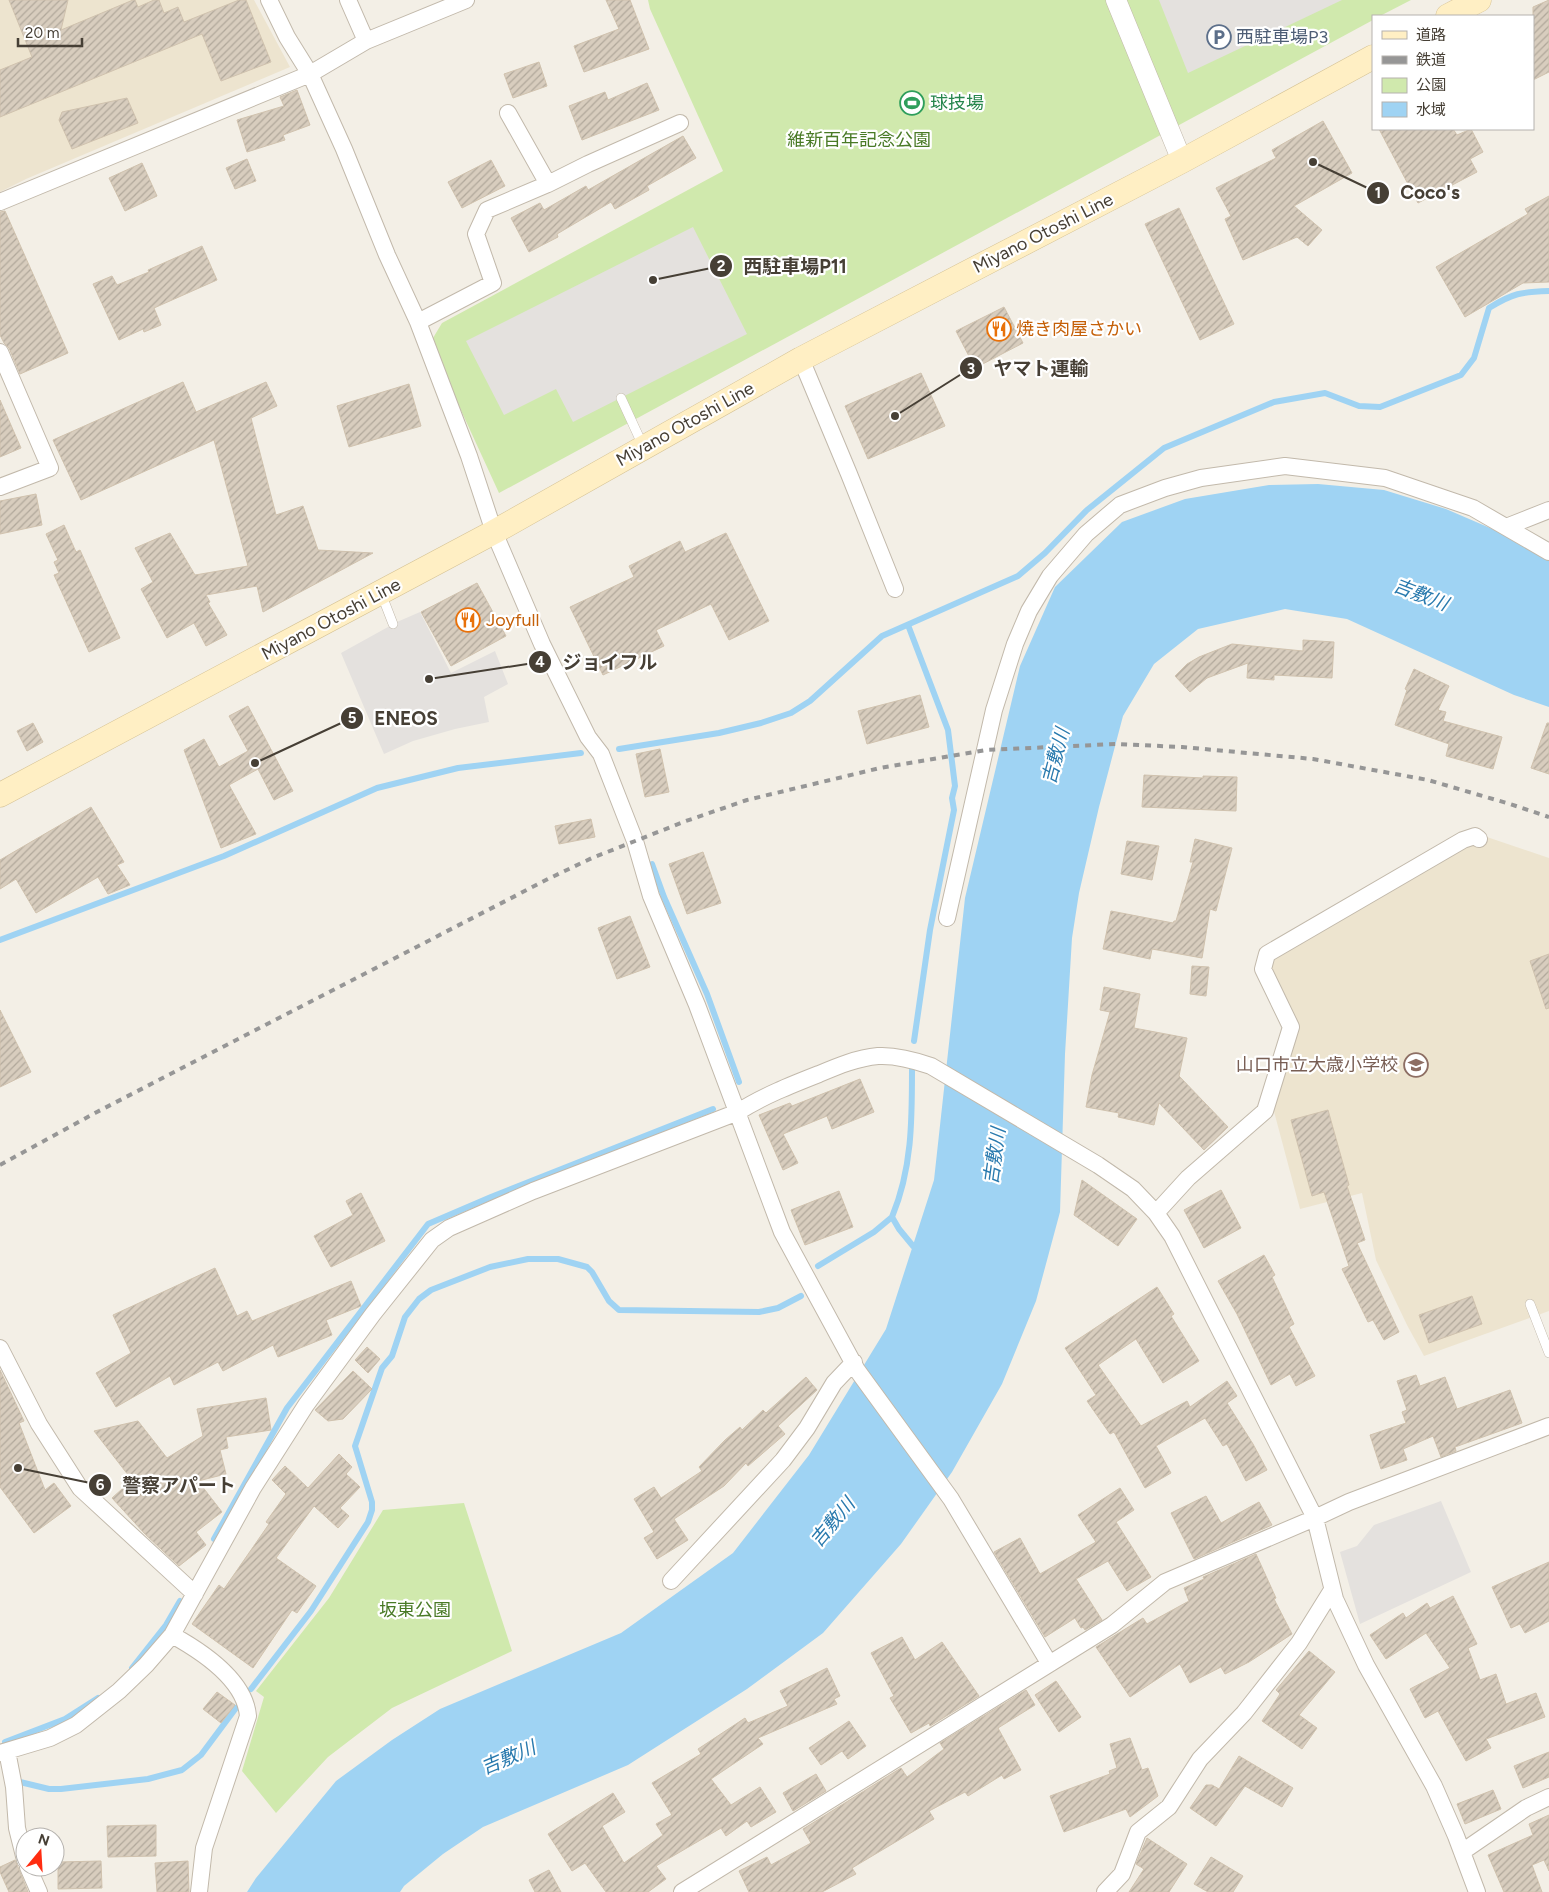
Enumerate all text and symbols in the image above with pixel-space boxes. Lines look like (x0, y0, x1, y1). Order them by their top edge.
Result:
scale bar (18, 15, 81, 47)
legend (1372, 15, 1534, 130)
text: 20 m (25, 24, 59, 42)
parking icon: 西駐車場P3 (1206, 24, 1232, 50)
place label: 西駐車場P3 (1236, 26, 1328, 48)
text: 道路 (1416, 26, 1446, 44)
text: 鉄道 (1416, 51, 1446, 69)
text: 公園 (1416, 76, 1446, 94)
sports icon: 球技場 (899, 90, 925, 116)
place label: 球技場 (930, 92, 984, 114)
text: 水域 (1416, 101, 1446, 119)
park label: 維新百年記念公園 (787, 129, 931, 151)
callout: Coco's (1365, 176, 1470, 210)
text: Coco's (1400, 181, 1460, 204)
text: 1 (1375, 184, 1381, 202)
street label: Miyano Otoshi Line (969, 188, 1117, 278)
callout: 西駐車場P11 (708, 249, 857, 283)
text: 西駐車場P11 (743, 255, 847, 278)
text: 2 (717, 257, 726, 275)
restaurant icon: 焼き肉屋さかい (986, 316, 1012, 342)
place label: 焼き肉屋さかい (1016, 318, 1142, 340)
callout: ヤマト運輸 (959, 351, 1099, 385)
text: ヤマト運輸 (993, 357, 1089, 380)
text: 3 (967, 360, 975, 378)
street label: Miyano Otoshi Line (612, 377, 758, 471)
street label: Miyano Otoshi Line (258, 573, 404, 665)
water label: 吉敷川 (1390, 574, 1453, 616)
restaurant icon: Joyfull (455, 607, 481, 633)
place label: Joyfull (486, 609, 540, 631)
callout: ジョイフル (527, 645, 667, 679)
text: ジョイフル (562, 651, 658, 674)
text: 4 (535, 653, 545, 671)
callout: ENEOS (339, 701, 448, 735)
text: ENEOS (374, 707, 438, 730)
text: 5 (348, 709, 357, 727)
water label: 吉敷川 (1037, 724, 1074, 787)
school or university icon: 山口市立大歳小学校 (1403, 1052, 1429, 1078)
place label: 山口市立大歳小学校 (1236, 1054, 1398, 1076)
water label: 吉敷川 (979, 1124, 1010, 1186)
callout: 警察アパート (87, 1468, 246, 1502)
text: 警察アパート (122, 1474, 236, 1497)
text: 6 (96, 1476, 105, 1494)
water label: 吉敷川 (805, 1492, 861, 1552)
park label: 坂東公園 (379, 1599, 451, 1621)
water label: 吉敷川 (477, 1735, 541, 1779)
north arrow (15, 1827, 65, 1877)
text: N (36, 1830, 52, 1850)

